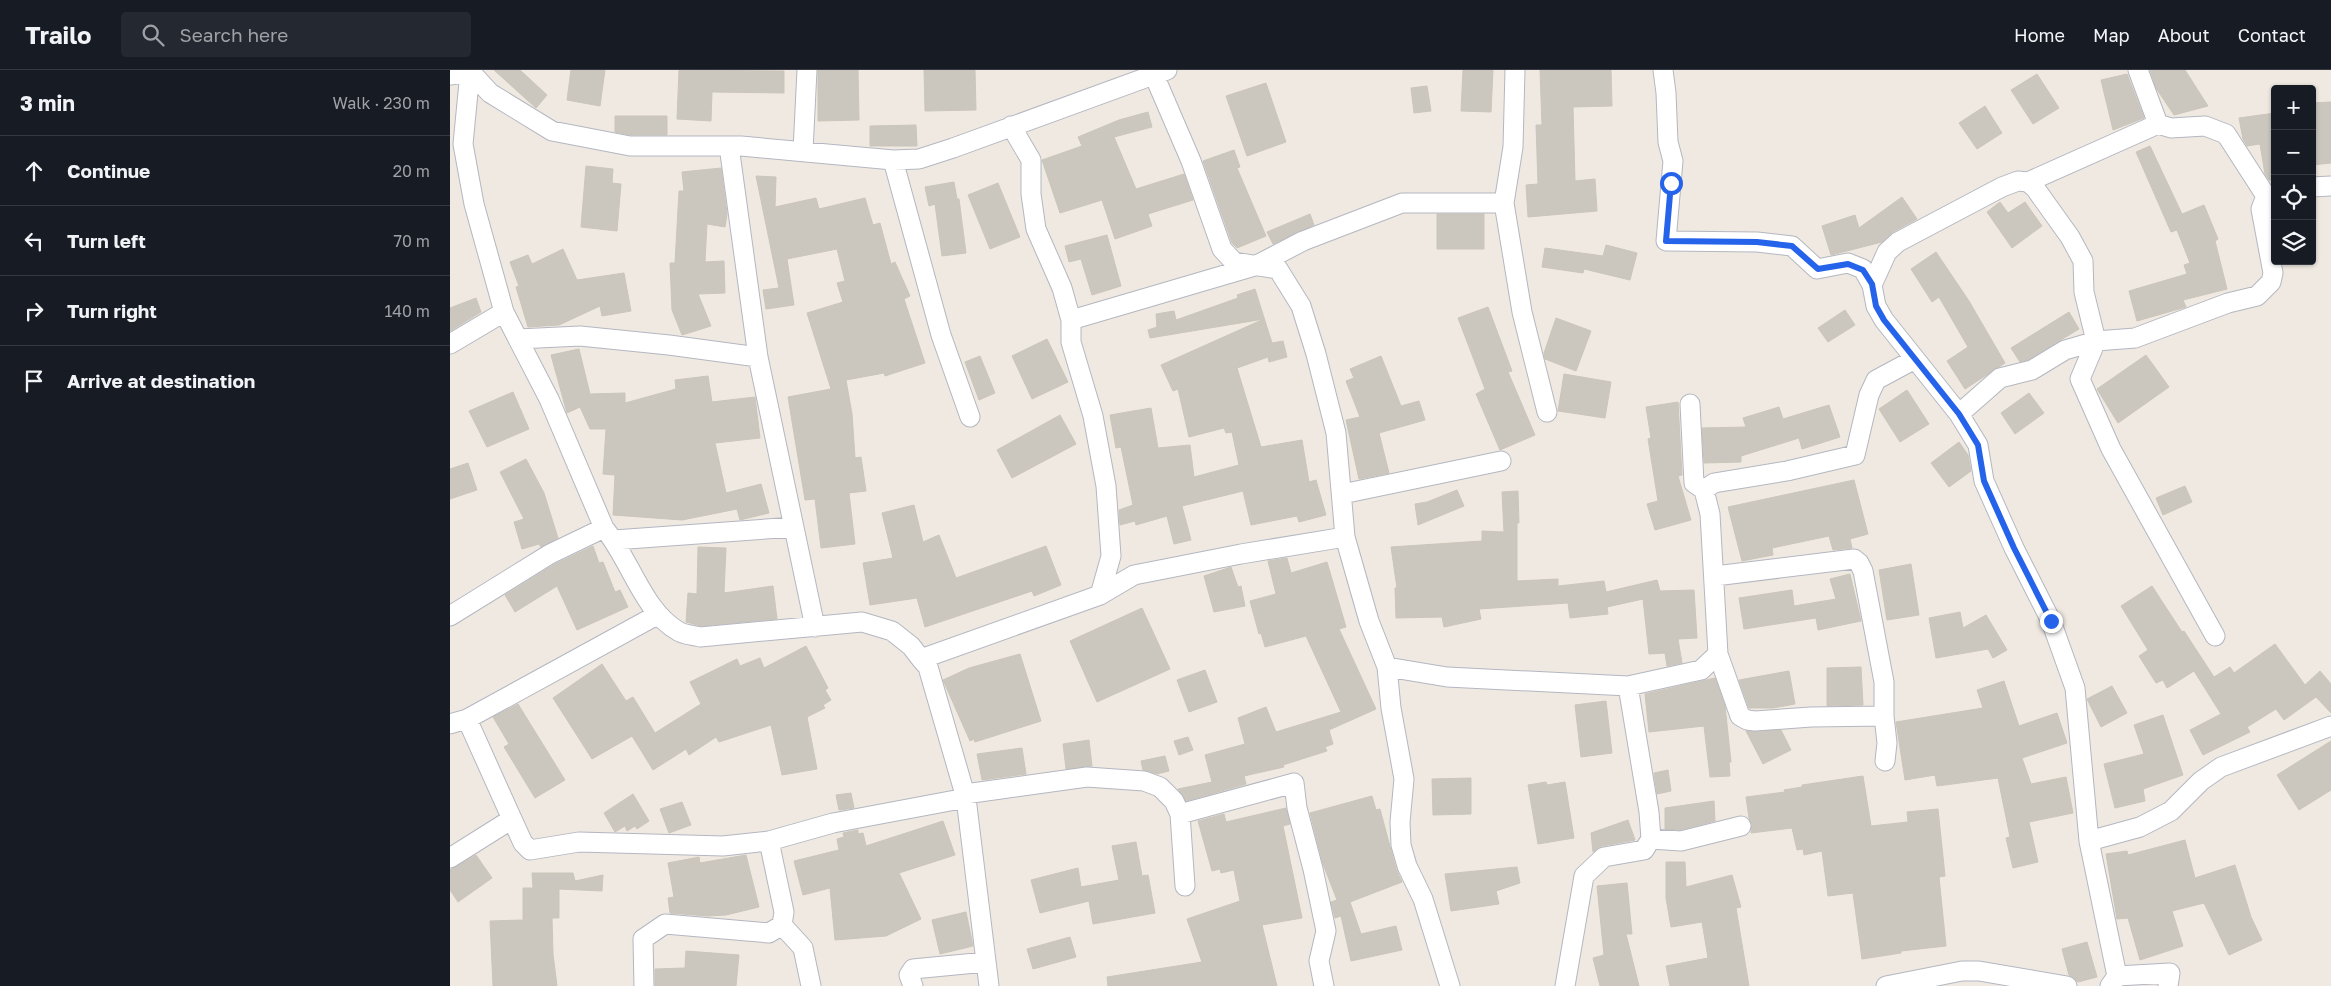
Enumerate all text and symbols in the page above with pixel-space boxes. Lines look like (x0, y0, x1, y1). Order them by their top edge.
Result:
search box (121, 12, 471, 57)
text: Trailo (25, 20, 91, 49)
icon: search (139, 21, 167, 49)
text: Search here (179, 23, 288, 46)
text: Home (2014, 24, 2065, 46)
text: Map (2093, 24, 2130, 46)
text: About (2158, 24, 2210, 46)
text: Contact (2238, 24, 2306, 46)
map controls (2271, 85, 2316, 265)
button: + (2271, 85, 2316, 130)
text: 3 min (20, 90, 75, 116)
text: Walk · 230 m (333, 93, 430, 113)
button: − (2271, 130, 2316, 175)
icon: ahead (20, 157, 48, 185)
text: Continue (67, 159, 150, 182)
text: 20 m (393, 161, 430, 181)
route start (1660, 172, 1683, 195)
button: locate (2271, 175, 2316, 220)
button: layers (2271, 220, 2316, 265)
icon: left (20, 227, 48, 255)
text: Turn left (67, 229, 146, 252)
text: 70 m (393, 231, 430, 251)
icon: right (20, 297, 48, 325)
text: Turn right (67, 299, 157, 322)
text: 140 m (384, 301, 430, 321)
icon: arrive (20, 367, 48, 395)
text: Arrive at destination (67, 369, 255, 392)
route end (2040, 610, 2063, 633)

